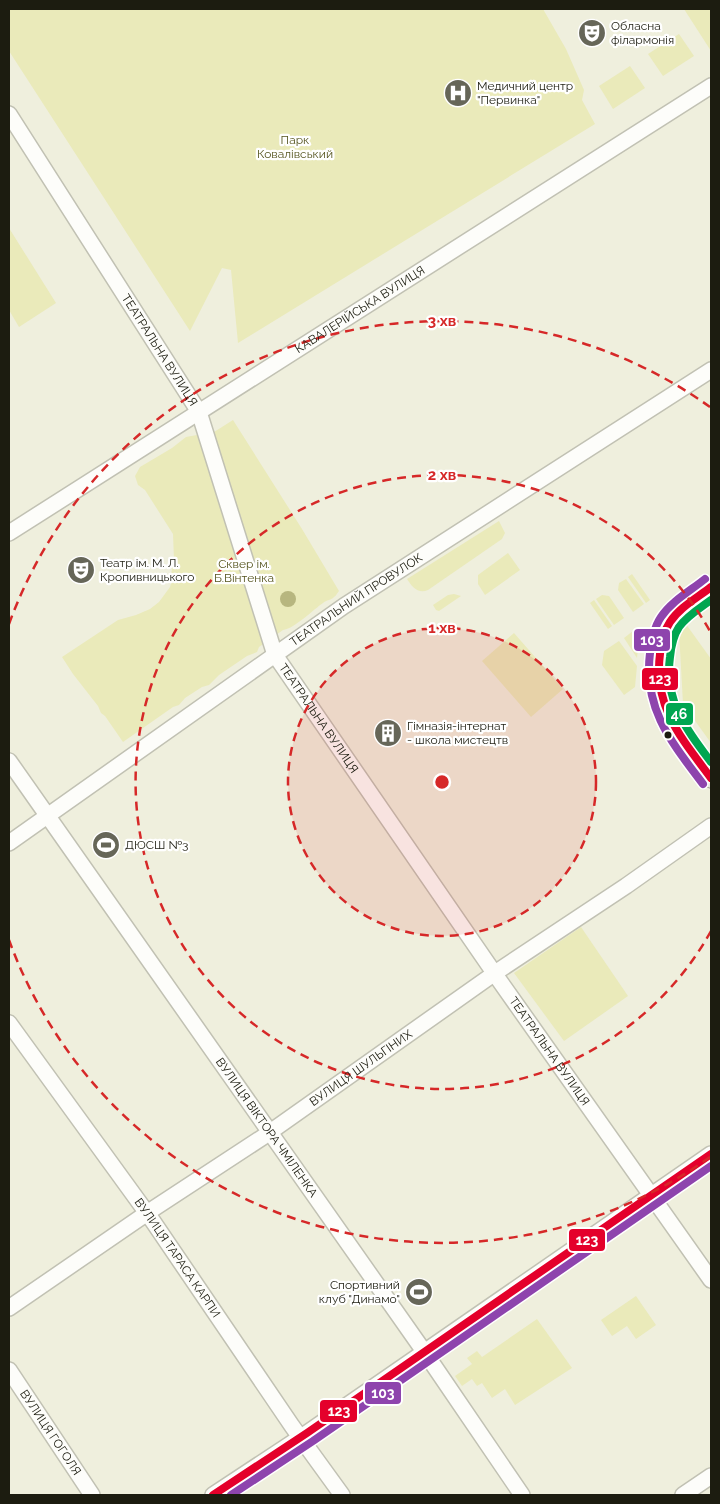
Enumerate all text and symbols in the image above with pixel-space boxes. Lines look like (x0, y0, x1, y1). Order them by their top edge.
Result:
theatre icon: Обласна філармонія (577, 18, 607, 48)
place label: Обласна філармонія (611, 19, 674, 47)
hospital icon: Медичний центр "Первинка" (443, 78, 473, 108)
place label: Медичний центр "Первинка" (477, 79, 573, 107)
park label: Парк Ковалівський (257, 133, 333, 161)
street label: КАВАЛЕРІЙСЬКА ВУЛИЦЯ (292, 263, 427, 356)
street label: ТЕАТРАЛЬНА ВУЛИЦЯ (119, 292, 200, 409)
text: 3 хв (428, 312, 456, 330)
text: 2 хв (428, 466, 456, 484)
street label: ТЕАТРАЛЬНИЙ ПРОВУЛОК (287, 550, 425, 649)
theatre icon: Театр ім. М. Л. Кропивницького (66, 555, 96, 585)
place label: Театр ім. М. Л. Кропивницького (100, 556, 195, 584)
park label: Сквер ім. Б.Вінтенка (214, 557, 274, 585)
text: 1 хв (428, 619, 456, 637)
line badge: 103 (633, 628, 671, 652)
text: 103 (640, 632, 664, 648)
street label: ТЕАТРАЛЬНА ВУЛИЦЯ (276, 661, 361, 776)
line badge: 123 (641, 667, 679, 691)
text: 123 (649, 671, 671, 687)
line badge: 46 (665, 702, 694, 726)
text: 46 (671, 706, 687, 722)
building icon: Гімназія-інтернат - школа мистецтв (373, 718, 403, 748)
place label: Гімназія-інтернат - школа мистецтв (407, 719, 508, 747)
unlabelled marker (663, 730, 673, 740)
centre of rings (433, 773, 451, 791)
sports icon: ДЮСШ №3 (91, 830, 121, 860)
place label: ДЮСШ №3 (125, 838, 189, 852)
street label: ТЕАТРАЛЬНА ВУЛИЦЯ (506, 994, 593, 1108)
street label: ВУЛИЦЯ ШУЛЬГІНИХ (307, 1027, 415, 1109)
street label: ВУЛИЦЯ ВІКТОРА ЧМІЛЕНКА (213, 1055, 320, 1200)
street label: ВУЛИЦЯ ТАРАСА КАРПИ (132, 1195, 223, 1320)
line badge: 123 (568, 1228, 606, 1252)
text: 123 (576, 1232, 598, 1248)
sports icon: Спортивний клуб "Динамо" (404, 1277, 434, 1307)
place label: Спортивний клуб "Динамо" (319, 1278, 400, 1306)
line badge: 103 (364, 1381, 402, 1405)
text: 103 (371, 1385, 395, 1401)
street label: ВУЛИЦЯ ГОГОЛЯ (17, 1387, 84, 1478)
line badge: 123 (319, 1399, 358, 1423)
text: 123 (328, 1403, 350, 1419)

